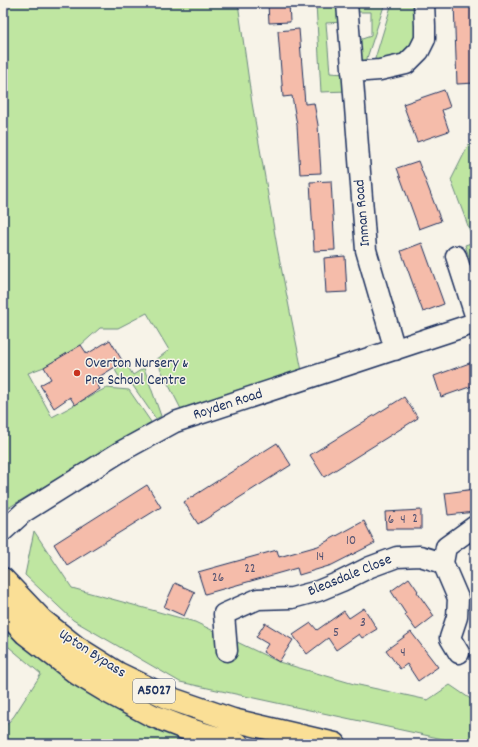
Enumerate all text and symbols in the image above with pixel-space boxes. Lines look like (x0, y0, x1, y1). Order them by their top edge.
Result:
street label: Inman Road (349, 178, 377, 248)
place label: Overton Nursery & Pre School Centre (85, 353, 189, 392)
marker: Overton Nursery & Pre School Centre (72, 368, 82, 378)
street label: Royden Road (190, 383, 266, 427)
house number: 2 (412, 510, 418, 529)
house number: 6 (388, 511, 394, 530)
house number: 4 (400, 511, 406, 530)
house number: 10 (346, 532, 356, 551)
house number: 14 (316, 548, 324, 567)
street label: Bleasdale Close (305, 549, 396, 603)
house number: 22 (244, 560, 256, 579)
house number: 26 (212, 569, 224, 588)
house number: 3 (360, 614, 366, 633)
street label: Upton Bypass (54, 624, 130, 684)
house number: 5 (333, 624, 339, 643)
house number: 4 (400, 644, 406, 663)
road number: A5027 (133, 679, 175, 703)

